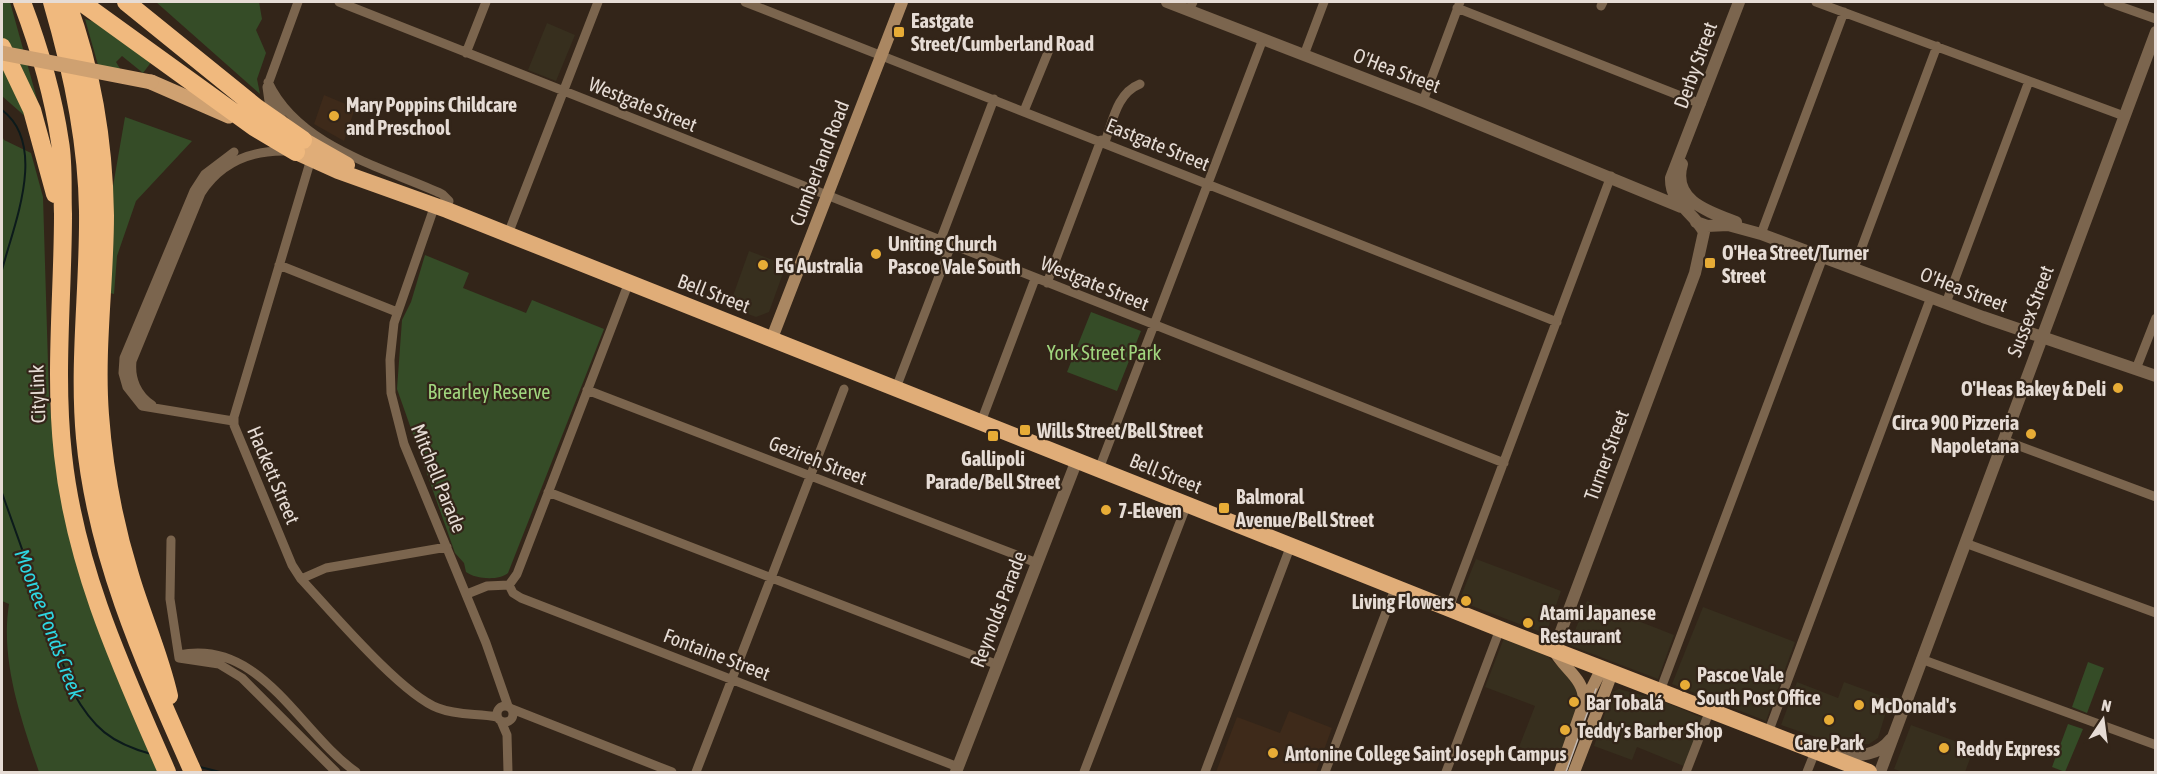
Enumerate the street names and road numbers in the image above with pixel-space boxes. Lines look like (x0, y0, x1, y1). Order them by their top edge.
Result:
street label: Derby Street (1669, 18, 1721, 111)
street label: O'Hea Street (1350, 43, 1444, 97)
street label: Westgate Street (586, 72, 701, 136)
street label: Cumberland Road (785, 97, 853, 229)
street label: Eastgate Street (1103, 113, 1213, 175)
street label: Westgate Street (1038, 251, 1153, 315)
street label: O'Hea Street (1917, 262, 2011, 316)
street label: Sussex Street (2002, 262, 2058, 360)
street label: Bell Street (675, 269, 754, 317)
street label: CityLink (24, 364, 50, 424)
street label: Turner Street (1579, 406, 1633, 503)
street label: Mitchell Parade (407, 420, 471, 536)
street label: Hackett Street (243, 423, 305, 528)
street label: Gezireh Street (766, 431, 870, 489)
street label: Bell Street (1127, 448, 1206, 498)
street label: Reynolds Parade (965, 548, 1031, 670)
street label: Fontaine Street (661, 623, 774, 685)

